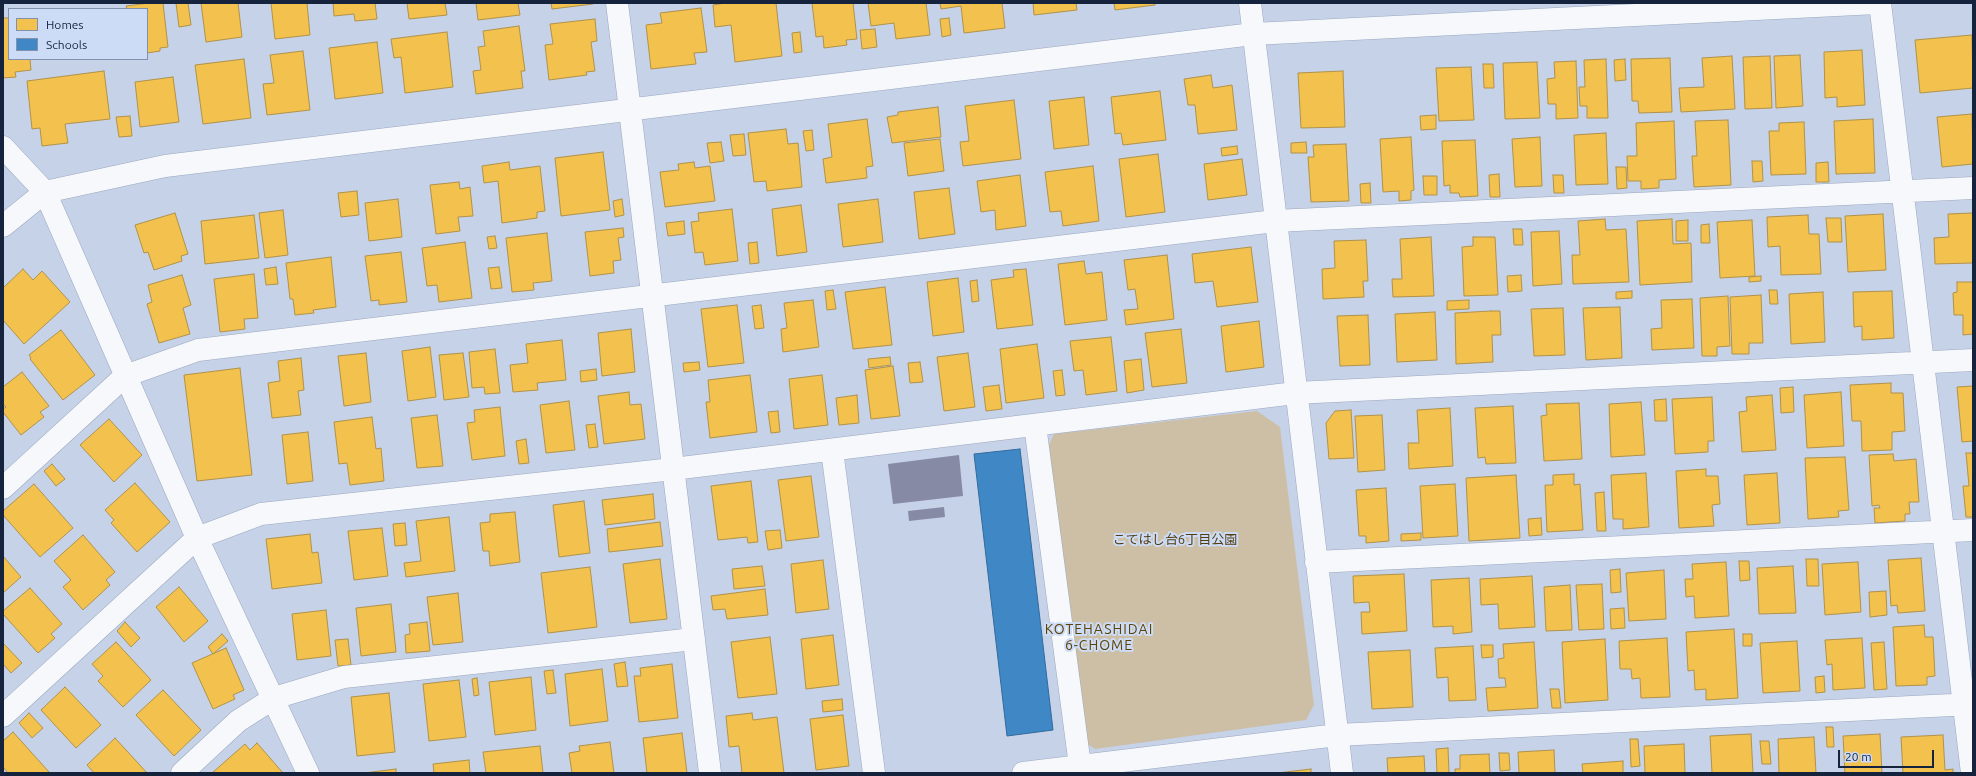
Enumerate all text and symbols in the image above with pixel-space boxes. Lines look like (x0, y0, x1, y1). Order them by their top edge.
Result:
legend (8, 8, 148, 60)
text: Homes (46, 18, 84, 31)
text: Schools (46, 38, 87, 51)
park label: こてはし台6丁目公園 (1113, 532, 1237, 548)
district label: KOTEHASHIDAI 6-CHOME (1045, 621, 1153, 654)
scale bar (1840, 742, 1936, 768)
text: 20 m (1845, 750, 1872, 763)

